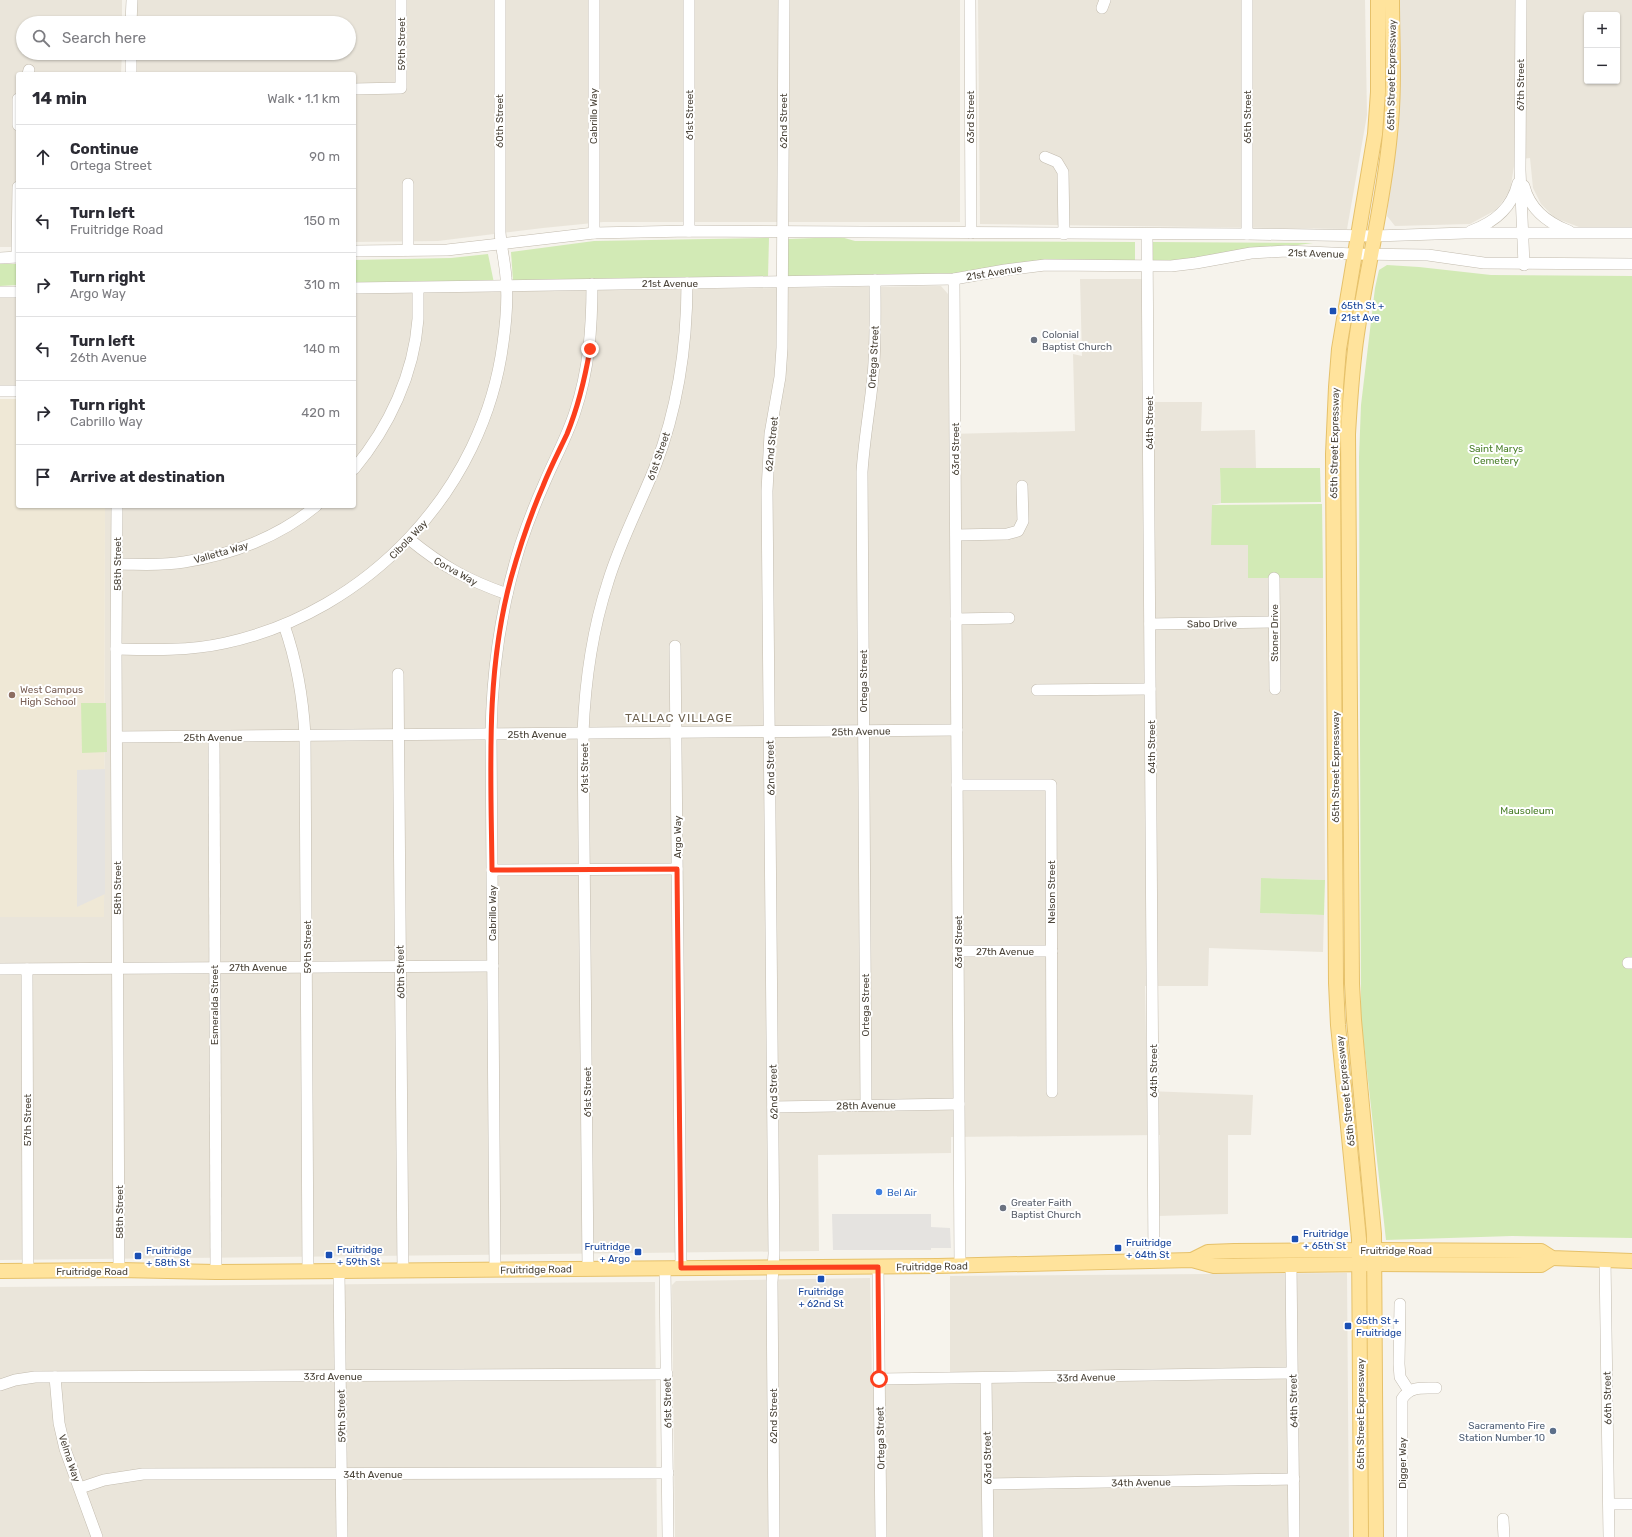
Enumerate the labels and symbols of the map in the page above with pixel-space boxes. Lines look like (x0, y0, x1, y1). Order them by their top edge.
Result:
street label: 59th Street (396, 17, 408, 71)
street label: 65th Street Expressway (1385, 19, 1399, 131)
street label: 67th Street (1515, 59, 1527, 111)
street label: Cabrillo Way (588, 88, 600, 144)
street label: 61st Street (684, 90, 696, 140)
street label: 63rd Street (965, 90, 977, 144)
street label: 65th Street (1242, 90, 1254, 144)
street label: 62nd Street (778, 93, 790, 149)
street label: 60th Street (494, 94, 506, 148)
street label: 21st Avenue (1288, 247, 1345, 261)
street label: 21st Avenue (965, 263, 1023, 283)
street label: 21st Avenue (642, 278, 699, 290)
place label: 65th St + 21st Ave (1341, 300, 1384, 324)
marker: 65th St + 21st Ave (1328, 306, 1338, 316)
street label: Ortega Street (866, 325, 882, 389)
place label: Colonial Baptist Church (1042, 329, 1112, 353)
marker: Colonial Baptist Church (1029, 335, 1039, 345)
route end (581, 340, 599, 358)
street label: 65th Street Expressway (1328, 387, 1342, 499)
street label: 64th Street (1144, 396, 1156, 450)
street label: 62nd Street (763, 416, 781, 472)
street label: 63rd Street (950, 422, 962, 476)
street label: 61st Street (645, 430, 673, 482)
park label: Saint Marys Cemetery (1469, 443, 1523, 467)
street label: Cibola Way (387, 517, 431, 562)
street label: 58th Street (112, 537, 124, 591)
street label: Valletta Way (193, 539, 250, 566)
street label: Corva Way (432, 555, 480, 589)
street label: Stoner Drive (1269, 604, 1281, 662)
street label: Sabo Drive (1187, 618, 1237, 630)
street label: Ortega Street (858, 649, 870, 712)
place label: West Campus High School (20, 684, 83, 708)
marker: West Campus High School (7, 690, 17, 700)
district label: TALLAC VILLAGE (625, 711, 733, 725)
street label: 65th Street Expressway (1330, 711, 1342, 823)
street label: 64th Street (1146, 720, 1158, 774)
street label: 25th Avenue (831, 725, 891, 739)
street label: 25th Avenue (507, 729, 567, 741)
street label: 25th Avenue (183, 732, 243, 744)
street label: 62nd Street (765, 740, 777, 796)
street label: 61st Street (579, 743, 591, 793)
park label: Mausoleum (1500, 805, 1554, 817)
street label: Argo Way (672, 815, 684, 859)
street label: Nelson Street (1046, 860, 1058, 924)
street label: 58th Street (112, 861, 124, 915)
street label: Cabrillo Way (487, 885, 499, 941)
street label: 63rd Street (953, 915, 965, 969)
street label: 59th Street (302, 920, 314, 974)
street label: 60th Street (395, 945, 407, 999)
street label: 27th Avenue (976, 946, 1035, 958)
street label: 27th Avenue (229, 962, 288, 974)
street label: Esmeralda Street (209, 965, 221, 1045)
street label: Ortega Street (860, 973, 872, 1036)
street label: 65th Street Expressway (1334, 1034, 1358, 1147)
street label: 64th Street (1148, 1044, 1160, 1098)
street label: 62nd Street (768, 1064, 780, 1120)
street label: 61st Street (582, 1067, 594, 1117)
street label: 57th Street (22, 1094, 34, 1146)
street label: 28th Avenue (836, 1099, 896, 1113)
street label: 58th Street (114, 1185, 126, 1239)
marker: Bel Air (874, 1187, 884, 1197)
place label: Bel Air (887, 1187, 917, 1199)
place label: Greater Faith Baptist Church (1011, 1197, 1081, 1221)
marker: Greater Faith Baptist Church (998, 1203, 1008, 1213)
place label: Fruitridge + 65th St (1303, 1228, 1349, 1252)
marker: Fruitridge + 65th St (1290, 1234, 1300, 1244)
place label: Fruitridge + 64th St (1126, 1237, 1172, 1261)
place label: Fruitridge + Argo (584, 1241, 630, 1265)
marker: Fruitridge + 64th St (1113, 1243, 1123, 1253)
place label: Fruitridge + 59th St (337, 1244, 383, 1268)
place label: Fruitridge + 58th St (146, 1245, 192, 1269)
street label: Fruitridge Road (1360, 1245, 1432, 1257)
marker: Fruitridge + Argo (633, 1247, 643, 1257)
marker: Fruitridge + 59th St (324, 1250, 334, 1260)
marker: Fruitridge + 58th St (133, 1251, 143, 1261)
street label: Fruitridge Road (896, 1260, 968, 1274)
street label: Fruitridge Road (500, 1263, 572, 1277)
street label: Fruitridge Road (56, 1266, 128, 1278)
marker: Fruitridge + 62nd St (816, 1274, 826, 1284)
place label: Fruitridge + 62nd St (798, 1286, 844, 1310)
place label: 65th St + Fruitridge (1356, 1315, 1402, 1339)
marker: 65th St + Fruitridge (1343, 1321, 1353, 1331)
street label: 65th Street Expressway (1355, 1358, 1367, 1470)
route start (870, 1370, 888, 1388)
street label: 33rd Avenue (304, 1371, 363, 1383)
street label: 33rd Avenue (1056, 1371, 1116, 1385)
street label: 66th Street (1602, 1371, 1614, 1425)
street label: 64th Street (1288, 1374, 1300, 1428)
street label: 61st Street (662, 1378, 674, 1428)
street label: 62nd Street (768, 1388, 780, 1444)
street label: 59th Street (336, 1389, 348, 1443)
street label: Ortega Street (874, 1406, 888, 1470)
place label: Sacramento Fire Station Number 10 (1459, 1420, 1545, 1444)
marker: Sacramento Fire Station Number 10 (1548, 1426, 1558, 1436)
street label: 63rd Street (982, 1431, 994, 1485)
street label: Velma Way (56, 1433, 83, 1484)
street label: Digger Way (1397, 1437, 1409, 1489)
street label: 34th Avenue (343, 1469, 403, 1481)
street label: 34th Avenue (1111, 1476, 1171, 1490)

